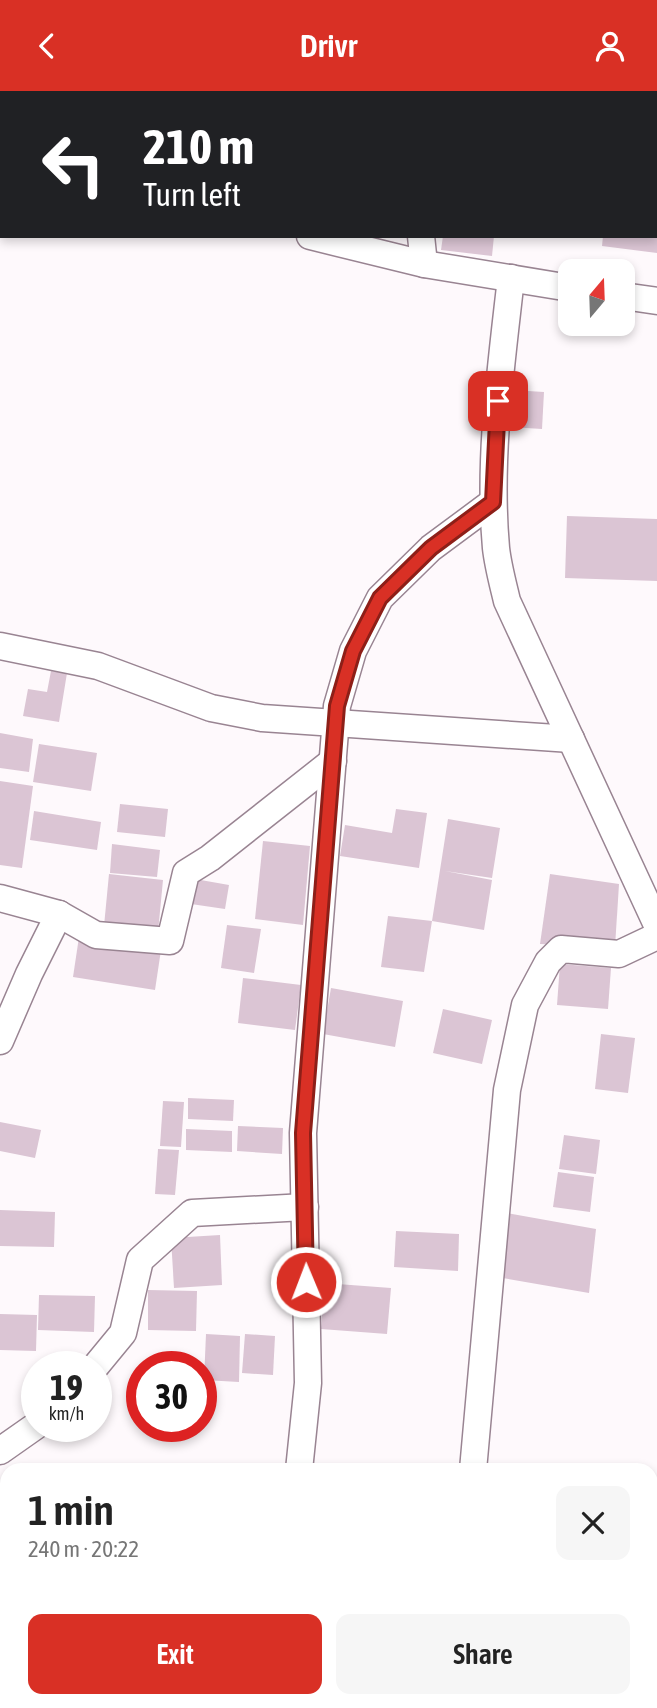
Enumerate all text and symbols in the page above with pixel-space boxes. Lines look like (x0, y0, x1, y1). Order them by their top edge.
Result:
icon: back (28, 27, 66, 65)
text: Drivr (300, 27, 357, 64)
icon: person (591, 27, 629, 65)
text: 210 m (143, 118, 254, 174)
icon: left (28, 119, 119, 210)
text: Turn left (143, 176, 241, 213)
north arrow (558, 259, 635, 336)
map controls (558, 259, 635, 336)
pin (468, 371, 528, 431)
icon: arrive (479, 382, 517, 420)
position arrow (269, 1245, 343, 1319)
speed limit sign: 30 (126, 1351, 217, 1442)
text: 19 (50, 1367, 83, 1407)
text: km/h (49, 1403, 84, 1424)
text: 1 min (28, 1486, 114, 1534)
button: close (556, 1486, 630, 1560)
text: 240 m · 20:22 (28, 1536, 139, 1562)
button: Exit (28, 1614, 322, 1694)
button: Share (336, 1614, 630, 1694)

